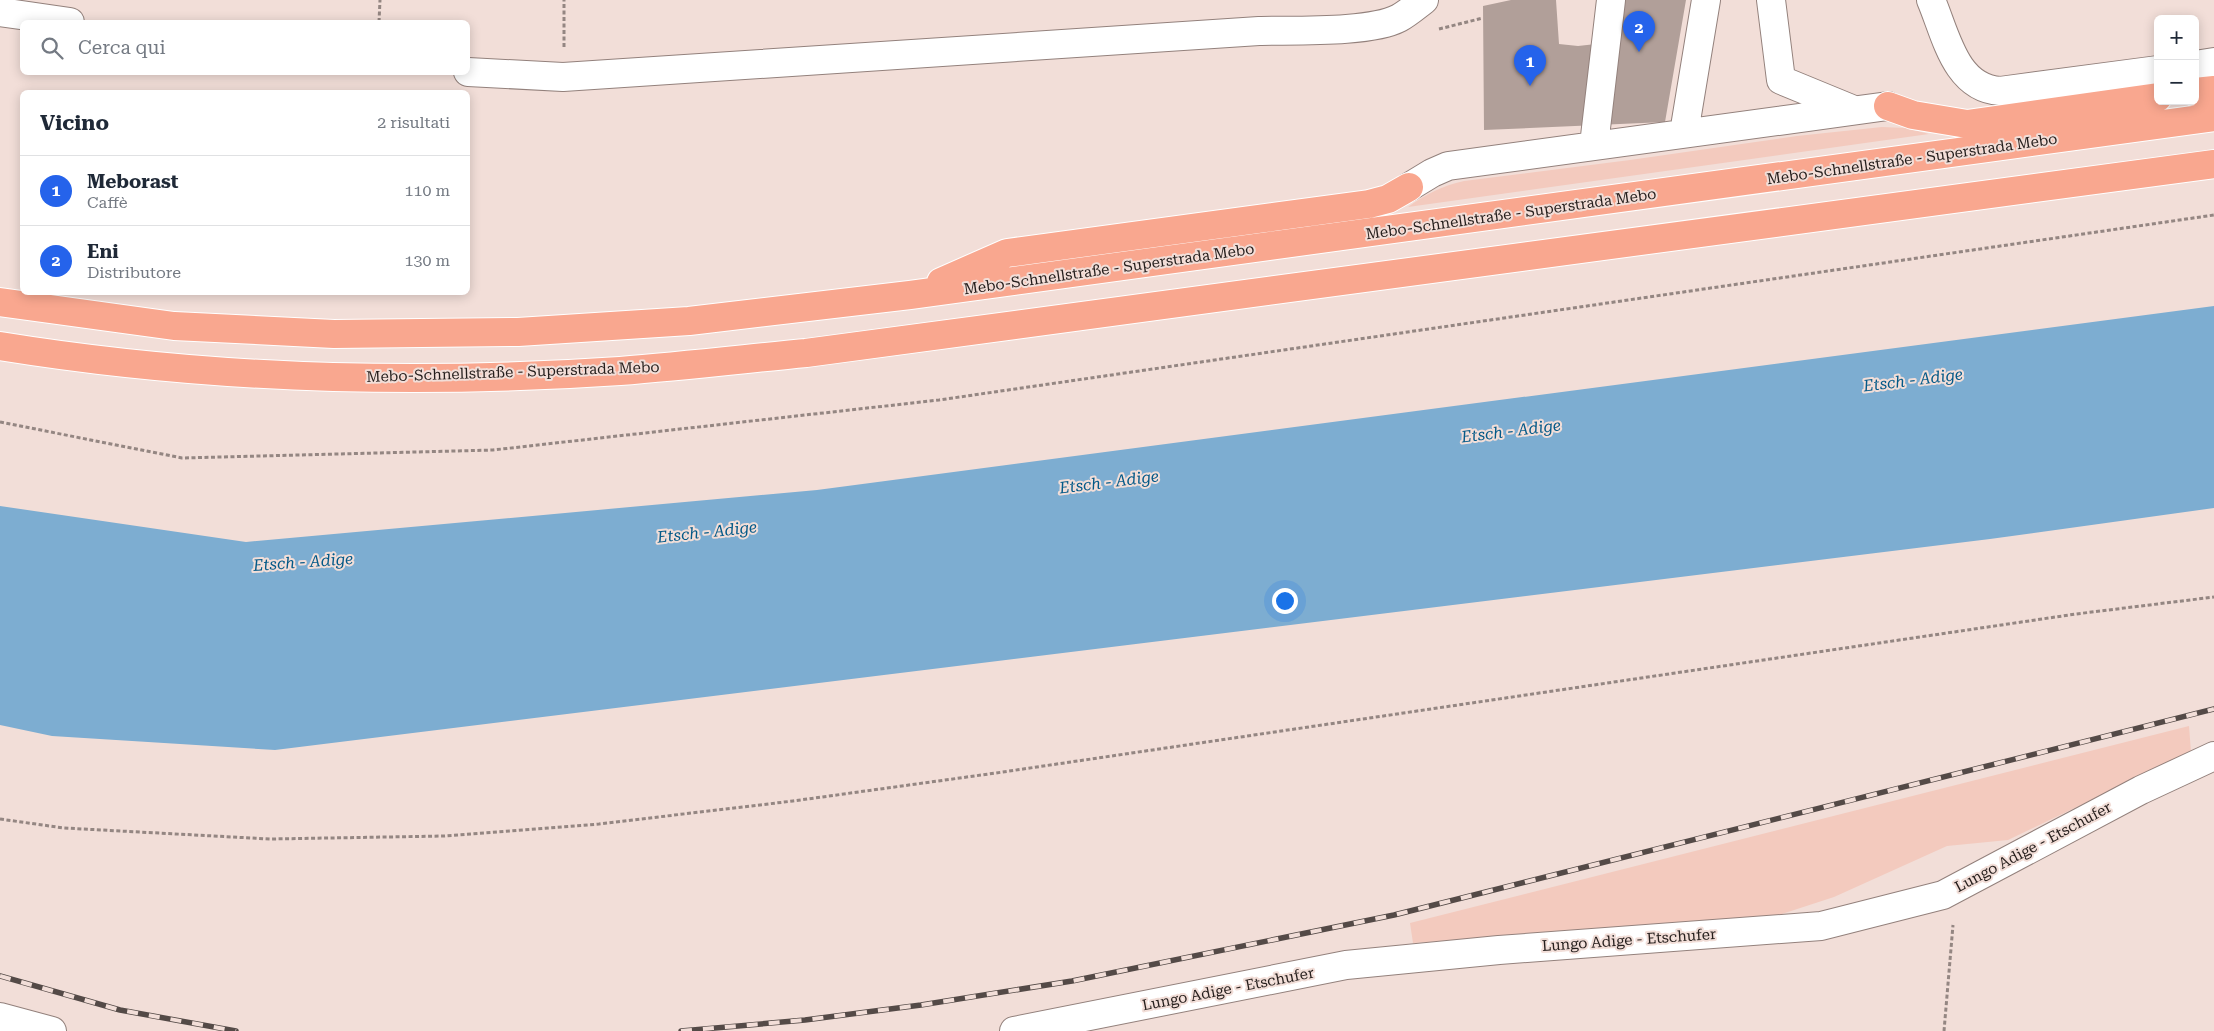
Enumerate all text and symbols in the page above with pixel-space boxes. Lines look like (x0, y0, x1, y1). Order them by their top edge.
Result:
pin: 2 (1623, 11, 1655, 52)
map controls (2154, 15, 2199, 105)
button: + (2154, 15, 2199, 60)
search box (20, 20, 470, 75)
icon: search (38, 34, 66, 62)
text: Cerca qui (78, 36, 166, 59)
pin: 1 (1514, 45, 1546, 86)
button: − (2154, 60, 2199, 105)
text: Vicino (40, 111, 109, 135)
text: 2 risultati (377, 113, 450, 132)
street label: Mebo-Schnellstraße - Superstrada Mebo (1765, 130, 2059, 188)
text: Meborast (87, 170, 178, 193)
text: 1 (52, 181, 60, 200)
text: 110 m (404, 181, 450, 200)
street label: Mebo-Schnellstraße - Superstrada Mebo (1364, 185, 1658, 243)
text: Caffè (87, 193, 128, 212)
text: Eni (87, 240, 118, 263)
street label: Mebo-Schnellstraße - Superstrada Mebo (962, 240, 1256, 298)
text: 2 (52, 251, 60, 270)
text: 130 m (404, 251, 450, 270)
text: Distributore (87, 263, 181, 282)
street label: Mebo-Schnellstraße - Superstrada Mebo (366, 358, 660, 386)
water label: Etsch - Adige (1861, 364, 1964, 396)
water label: Etsch - Adige (1459, 415, 1562, 447)
water label: Etsch - Adige (1057, 466, 1160, 498)
water label: Etsch - Adige (655, 517, 758, 547)
water label: Etsch - Adige (251, 549, 354, 575)
your location (1272, 588, 1298, 614)
street label: Lungo Adige - Etschufer (1952, 798, 2114, 896)
street label: Lungo Adige - Etschufer (1541, 925, 1717, 955)
street label: Lungo Adige - Etschufer (1141, 963, 1315, 1015)

